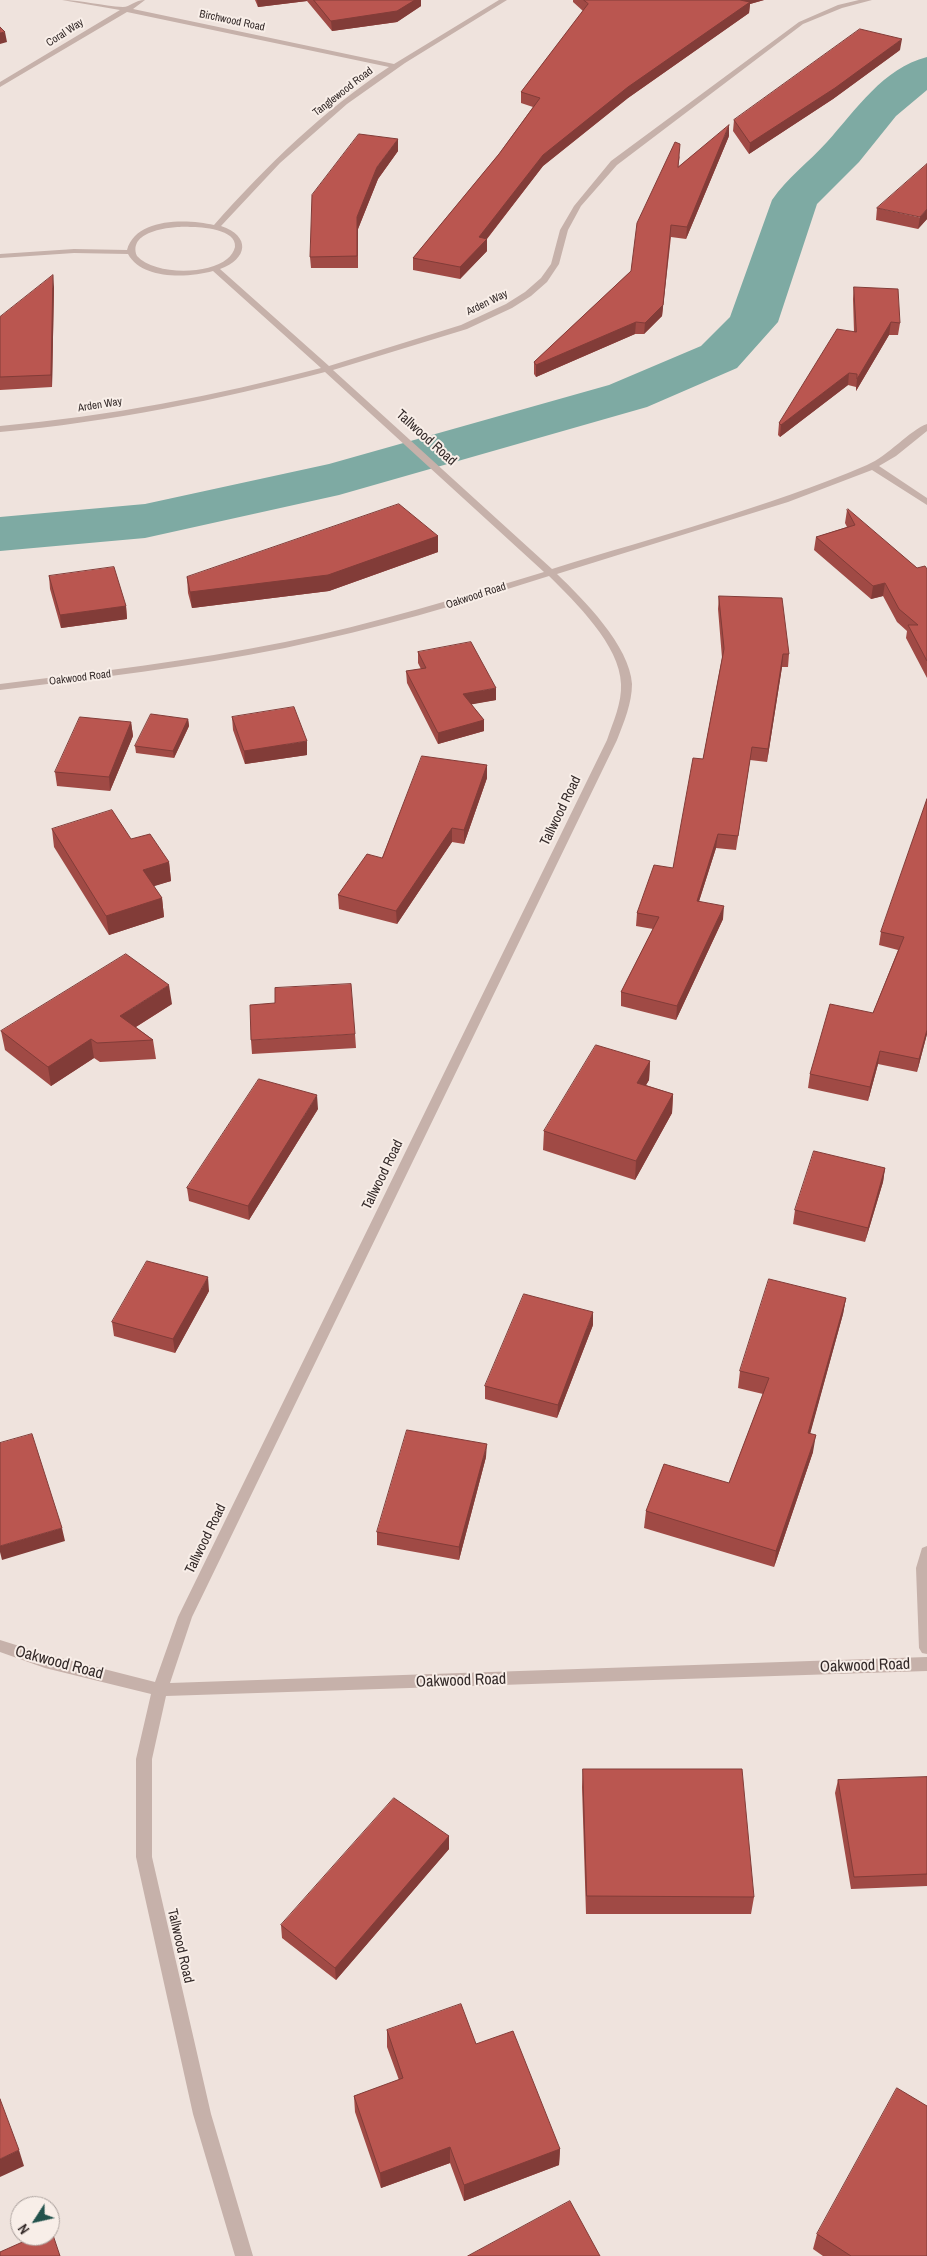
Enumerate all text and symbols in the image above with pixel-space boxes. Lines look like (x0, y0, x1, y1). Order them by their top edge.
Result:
street label: Birchwood Road (198, 8, 266, 34)
street label: Coral Way (44, 16, 86, 50)
street label: Tanglewood Road (310, 65, 376, 119)
street label: Arden Way (464, 287, 510, 319)
street label: Arden Way (77, 395, 123, 415)
street label: Tallwood Road (392, 406, 460, 470)
street label: Oakwood Road (444, 580, 508, 612)
street label: Oakwood Road (48, 668, 112, 688)
street label: Tallwood Road (537, 773, 585, 849)
street label: Tallwood Road (359, 1137, 407, 1213)
street label: Tallwood Road (182, 1501, 230, 1577)
street label: Oakwood Road (13, 1642, 105, 1684)
street label: Oakwood Road (819, 1655, 911, 1677)
street label: Oakwood Road (415, 1670, 507, 1692)
street label: Tallwood Road (163, 1907, 197, 1985)
north arrow (10, 2196, 60, 2246)
text: N (14, 2220, 33, 2238)

